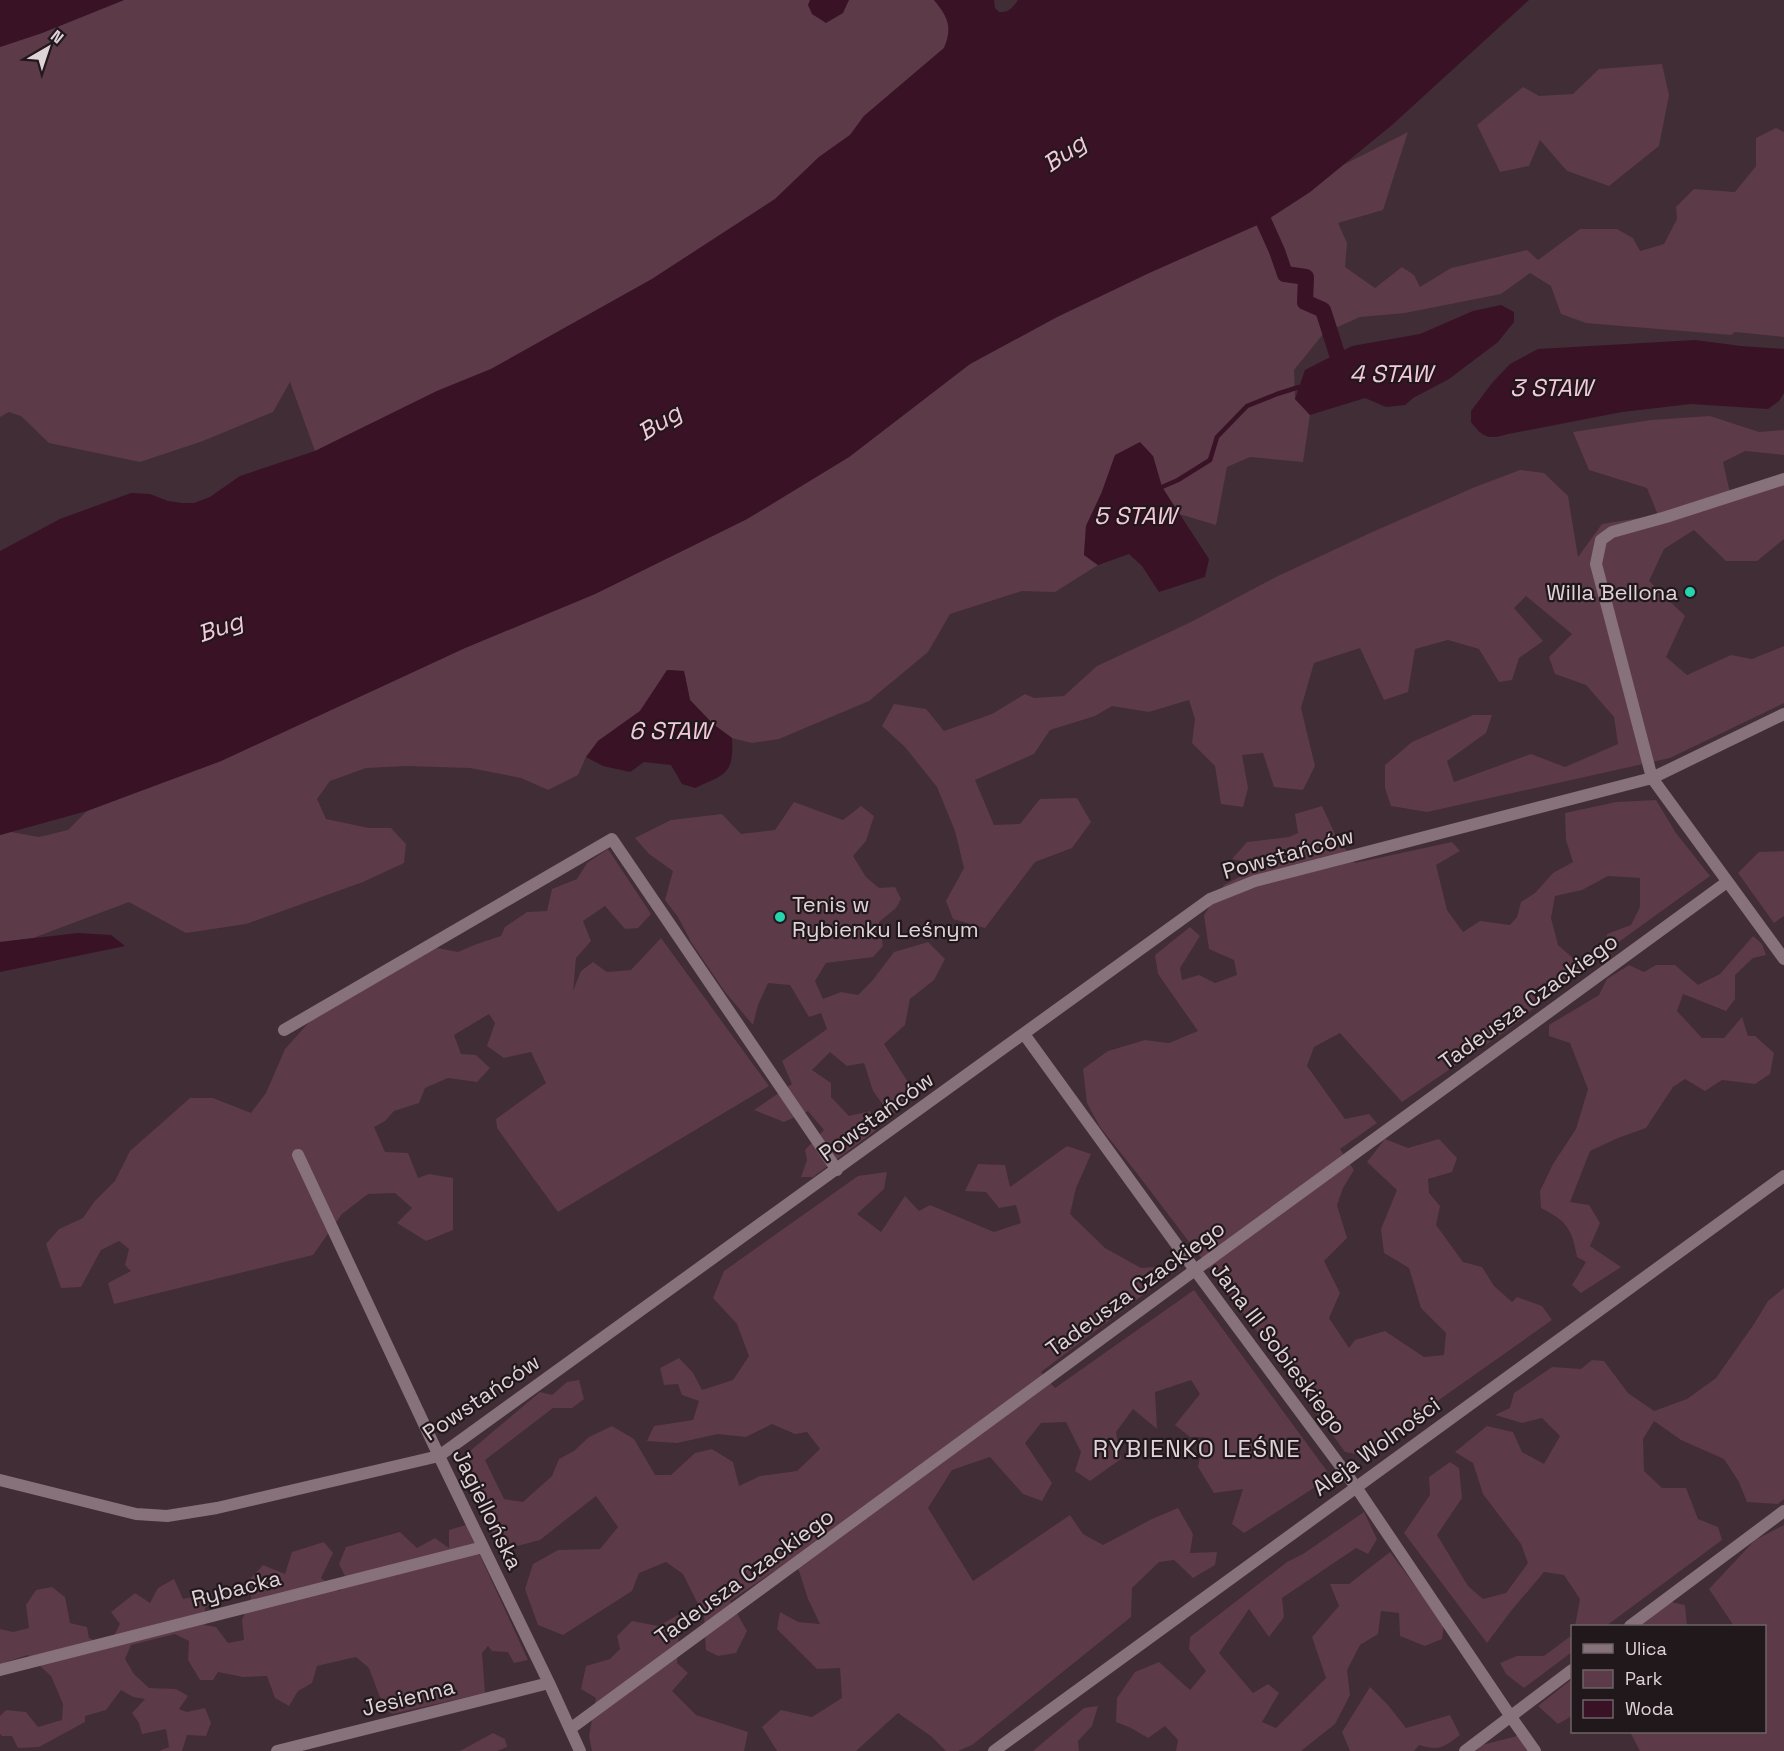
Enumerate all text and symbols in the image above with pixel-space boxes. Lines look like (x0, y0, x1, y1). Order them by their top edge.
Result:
north arrow (18, 18, 78, 78)
text: N (46, 25, 68, 48)
water label: Bug (1036, 126, 1093, 179)
water label: 4 STAW (1350, 358, 1436, 389)
water label: 3 STAW (1510, 372, 1596, 403)
water label: Bug (631, 396, 688, 447)
water label: 5 STAW (1094, 500, 1180, 531)
place label: Willa Bellona (1546, 578, 1678, 606)
marker: Willa Bellona (1683, 585, 1697, 599)
water label: Bug (193, 604, 248, 649)
water label: 6 STAW (629, 715, 715, 746)
street label: Powstańców (1219, 821, 1357, 885)
place label: Tenis w Rybienku Leśnym (792, 890, 979, 943)
marker: Tenis w Rybienku Leśnym (773, 910, 787, 924)
street label: Tadeusza Czackiego (1433, 927, 1623, 1075)
street label: Powstańców (813, 1065, 939, 1167)
street label: Tadeusza Czackiego (1040, 1214, 1230, 1362)
street label: Jana III Sobieskiego (1205, 1257, 1353, 1439)
street label: Powstańców (417, 1348, 545, 1446)
street label: Aleja Wolności (1307, 1390, 1445, 1502)
district label: RYBIENKO LEŚNE (1093, 1433, 1301, 1464)
street label: Jagiellońska (447, 1444, 529, 1574)
street label: Tadeusza Czackiego (649, 1502, 839, 1650)
street label: Rybacka (188, 1563, 284, 1613)
legend (1571, 1625, 1766, 1733)
text: Ulica (1625, 1637, 1667, 1660)
text: Park (1625, 1667, 1663, 1690)
street label: Jesienna (358, 1672, 458, 1722)
text: Woda (1625, 1697, 1674, 1720)

